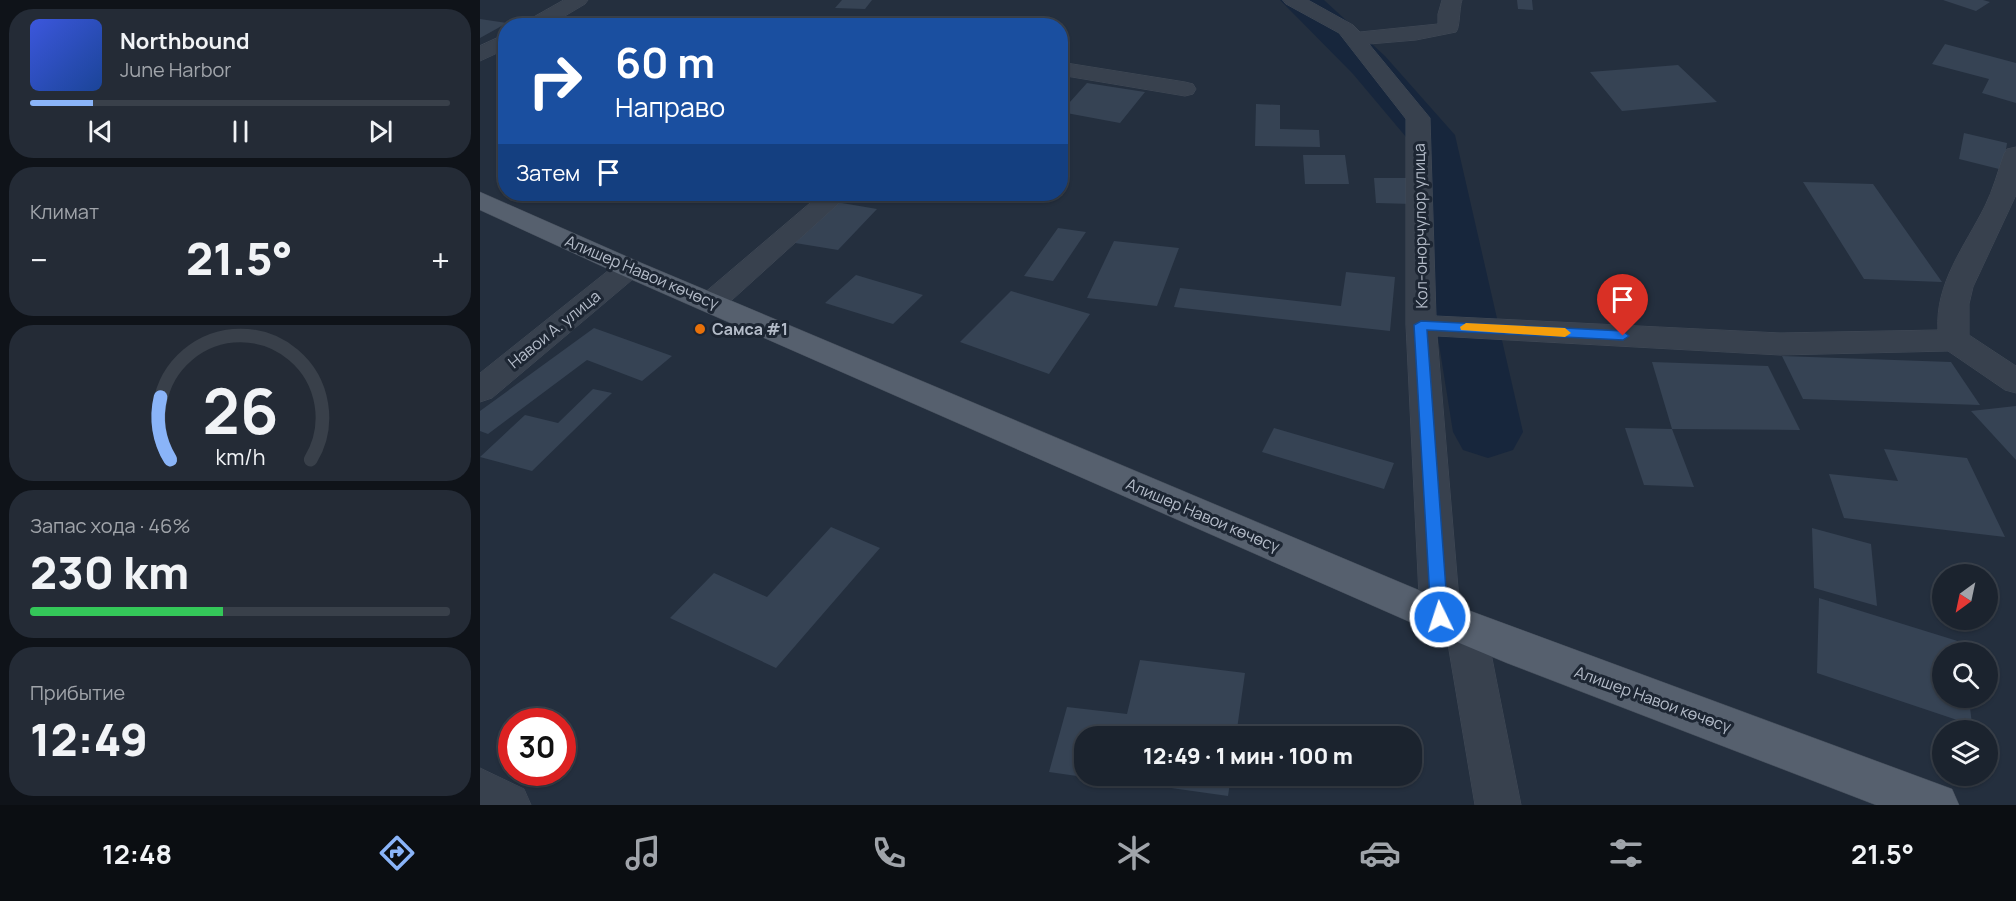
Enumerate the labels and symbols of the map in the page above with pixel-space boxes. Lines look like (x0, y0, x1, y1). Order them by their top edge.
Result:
street label: Кол-онорчулор улица (1408, 143, 1432, 309)
street label: Алишер Навои көчөсү (562, 230, 722, 314)
pin (1597, 274, 1648, 336)
street label: Навои А. улица (503, 285, 605, 373)
place label: Самса #1 (712, 318, 788, 340)
marker: Самса #1 (693, 322, 707, 336)
street label: Алишер Навои көчөсү (1123, 473, 1283, 557)
north arrow (1932, 564, 1998, 630)
position arrow (1408, 585, 1472, 649)
street label: Алишер Навои көчөсү (1572, 660, 1734, 738)
speed limit sign: 30 (498, 708, 576, 786)

